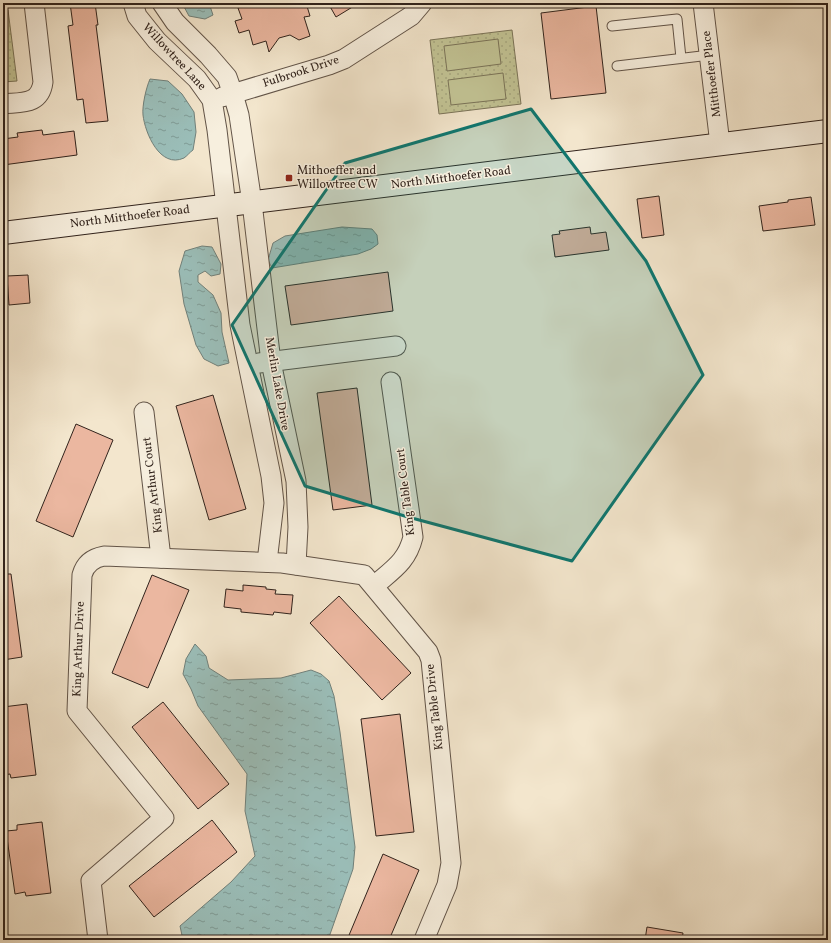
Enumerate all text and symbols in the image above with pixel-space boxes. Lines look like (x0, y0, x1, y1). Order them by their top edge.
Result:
street label: Willowtree Lane (139, 20, 210, 94)
street label: Mitthoefer Place (699, 29, 725, 118)
street label: Fulbrook Drive (261, 52, 341, 92)
place label: Mithoeffer and Willowtree CW (297, 163, 378, 193)
street label: North Mitthoefer Road (390, 163, 512, 193)
marker: Mithoeffer and Willowtree CW (284, 173, 294, 183)
street label: North Mitthoefer Road (69, 202, 191, 232)
street label: Merlin Lake Drive (261, 336, 293, 432)
street label: King Arthur Court (139, 436, 167, 534)
street label: King Table Court (393, 447, 419, 537)
street label: King Arthur Drive (69, 601, 89, 697)
street label: King Table Drive (422, 663, 447, 751)

